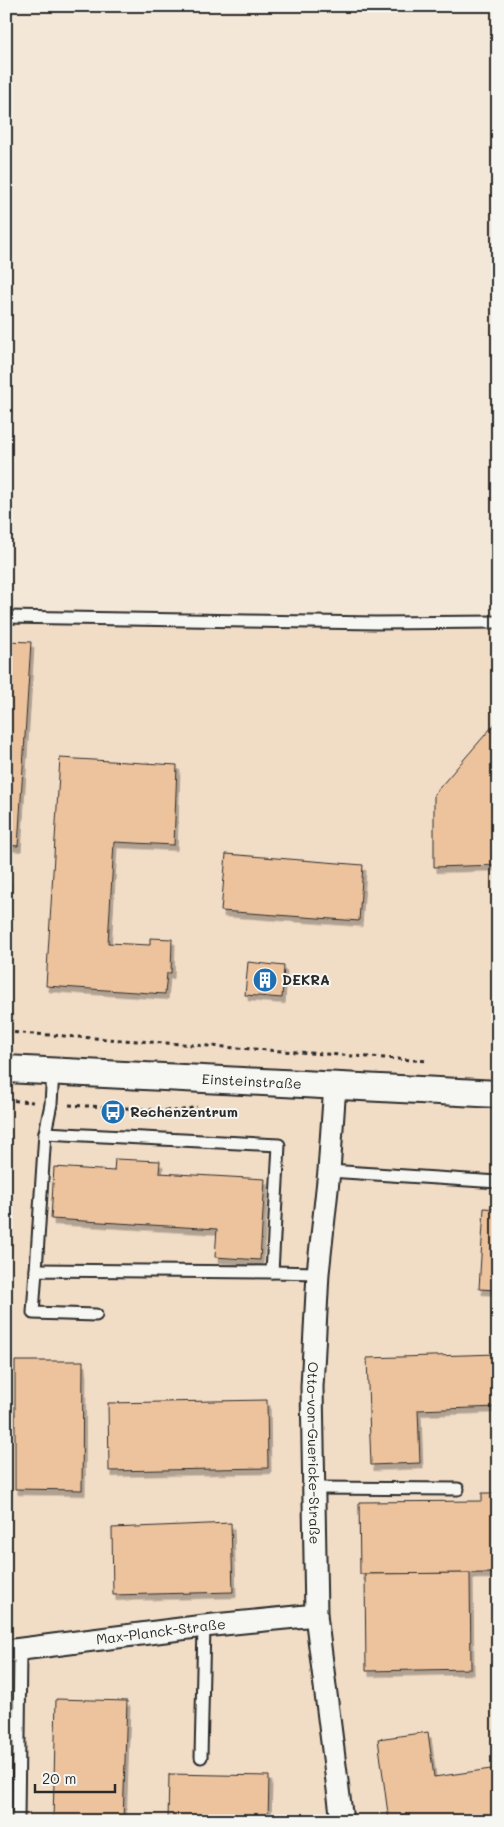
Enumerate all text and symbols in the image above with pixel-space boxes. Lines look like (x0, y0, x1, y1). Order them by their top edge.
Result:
building icon: DEKRA (252, 967, 278, 993)
place label: DEKRA (282, 970, 330, 989)
street label: Einsteinstraße (201, 1069, 302, 1093)
bus stop icon: Rechenzentrum (100, 1099, 126, 1125)
place label: Rechenzentrum (130, 1102, 238, 1121)
street label: Otto-von-Guericke-Straße (303, 1361, 325, 1545)
street label: Max-Planck-Straße (95, 1614, 226, 1649)
scale bar (35, 1762, 115, 1794)
text: 20 m (42, 1768, 76, 1788)

